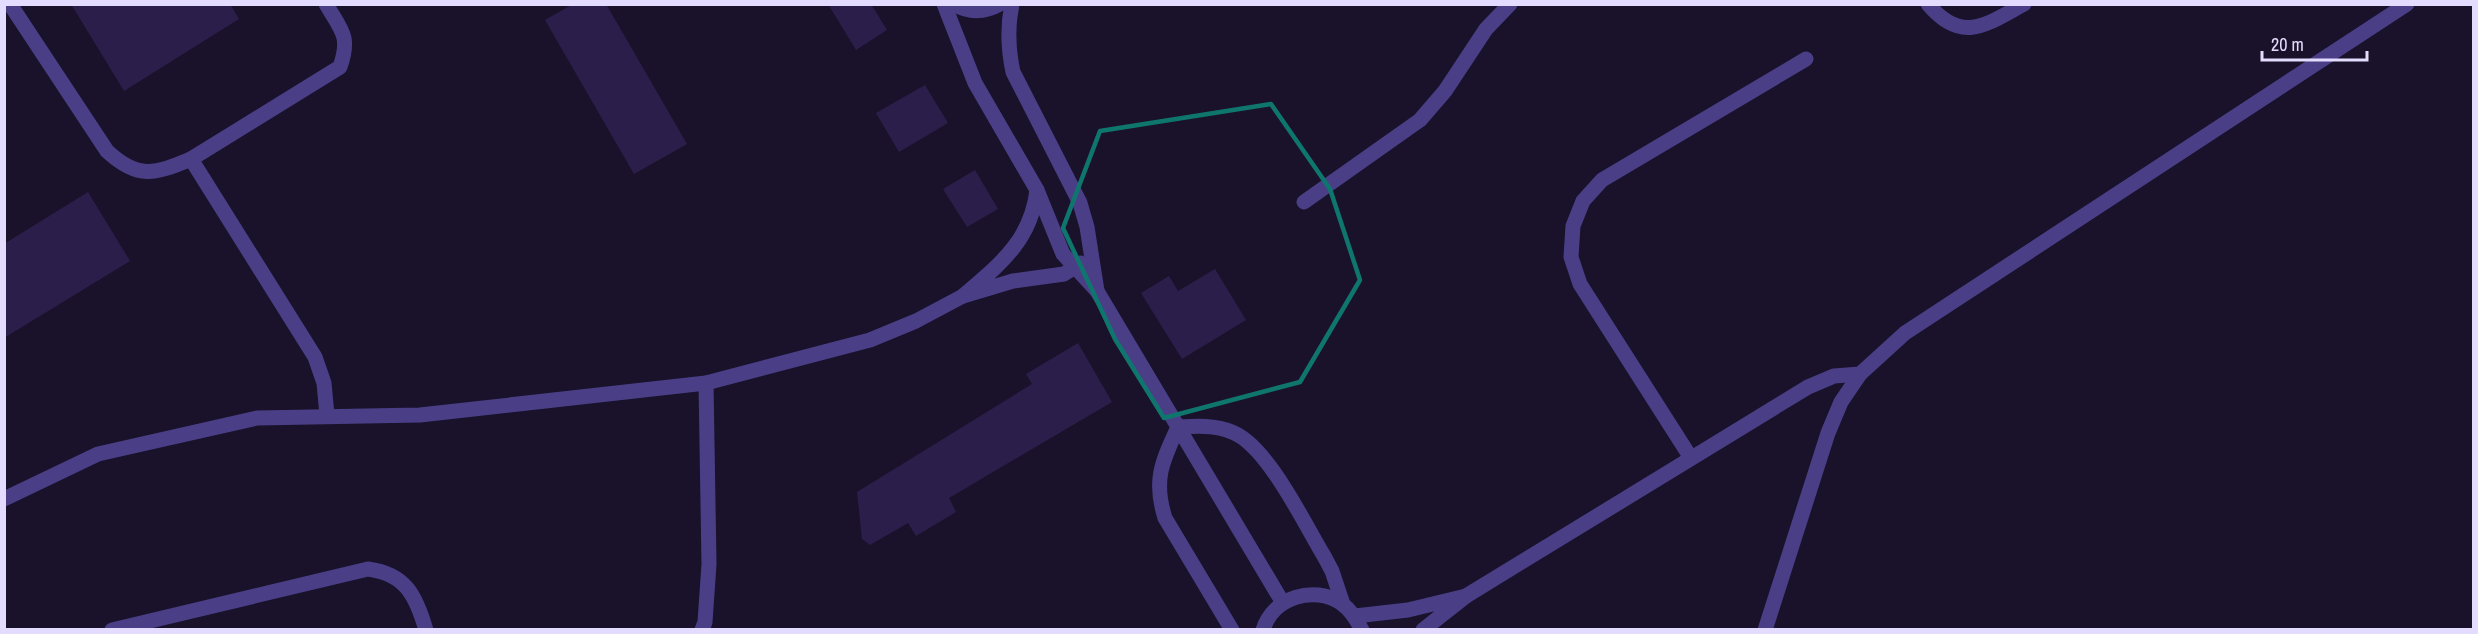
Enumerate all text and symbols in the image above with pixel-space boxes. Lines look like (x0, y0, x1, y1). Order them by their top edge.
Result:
scale bar (2262, 24, 2367, 62)
text: 20 m (2271, 32, 2304, 57)

